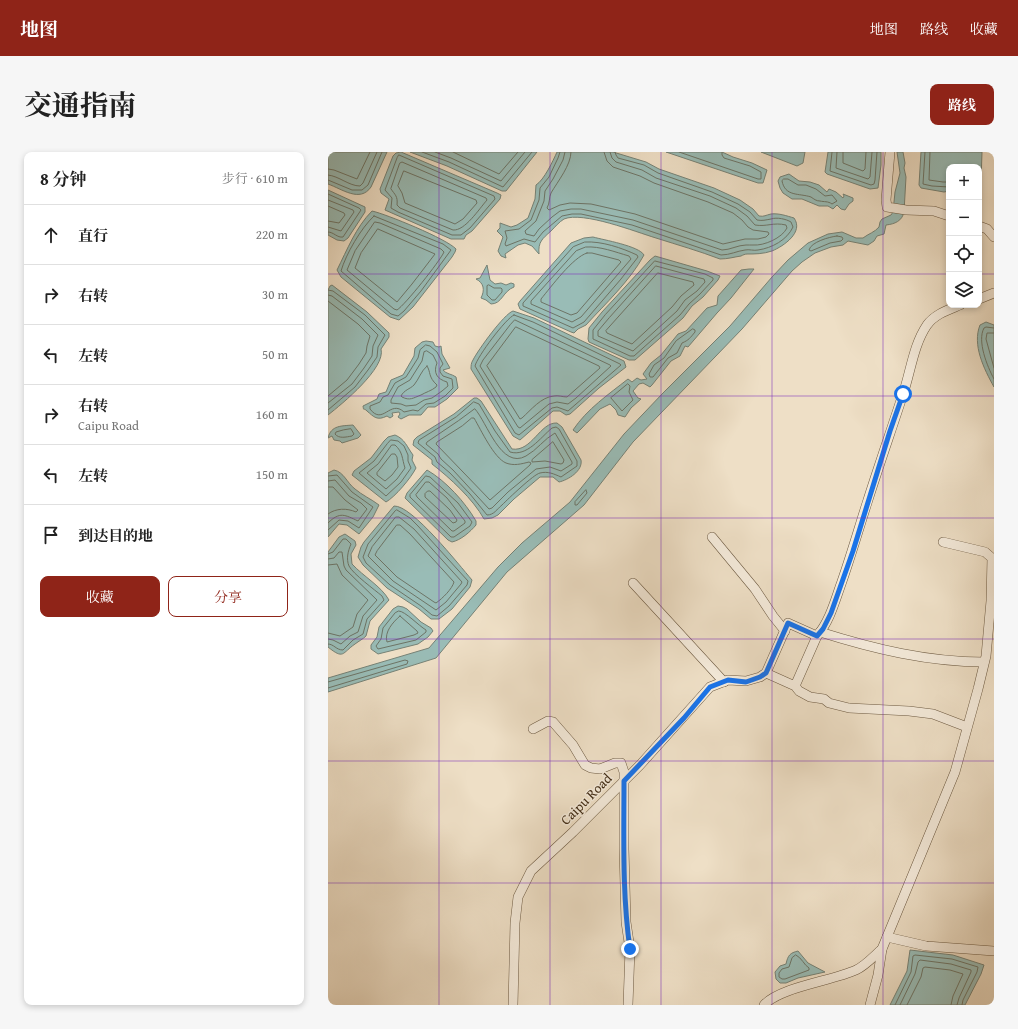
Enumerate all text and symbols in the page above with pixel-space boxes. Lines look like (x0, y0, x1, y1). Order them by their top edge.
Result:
text: 地图 (20, 15, 58, 43)
text: 地图 (870, 19, 898, 39)
text: 路线 (920, 19, 948, 39)
text: 收藏 (970, 19, 998, 39)
text: 交通指南 (24, 84, 136, 125)
button: 路线 (930, 84, 994, 125)
map controls (946, 164, 982, 308)
button: + (946, 164, 982, 200)
text: 8 分钟 (40, 166, 87, 191)
text: 步行 · 610 m (222, 169, 288, 188)
button: − (946, 200, 982, 236)
icon: ahead (40, 224, 62, 246)
text: 直行 (78, 225, 108, 246)
text: 220 m (256, 225, 288, 244)
button: locate (946, 236, 982, 272)
button: layers (946, 272, 982, 308)
icon: right (40, 284, 62, 306)
text: 右转 (78, 285, 108, 306)
text: 30 m (262, 285, 288, 304)
icon: left (40, 344, 62, 366)
text: 左转 (78, 345, 108, 366)
text: 50 m (262, 345, 288, 364)
route start (894, 385, 912, 403)
text: 右转 (78, 395, 108, 416)
icon: right (40, 404, 62, 426)
text: 160 m (256, 405, 288, 424)
text: Caipu Road (78, 416, 139, 435)
icon: left (40, 464, 62, 486)
text: 左转 (78, 465, 108, 486)
text: 150 m (256, 465, 288, 484)
icon: arrive (40, 524, 62, 546)
text: 到达目的地 (78, 525, 153, 546)
button: 收藏 (40, 576, 160, 617)
button: 分享 (168, 576, 288, 617)
street label: Caipu Road (556, 768, 617, 829)
route end (621, 940, 639, 958)

